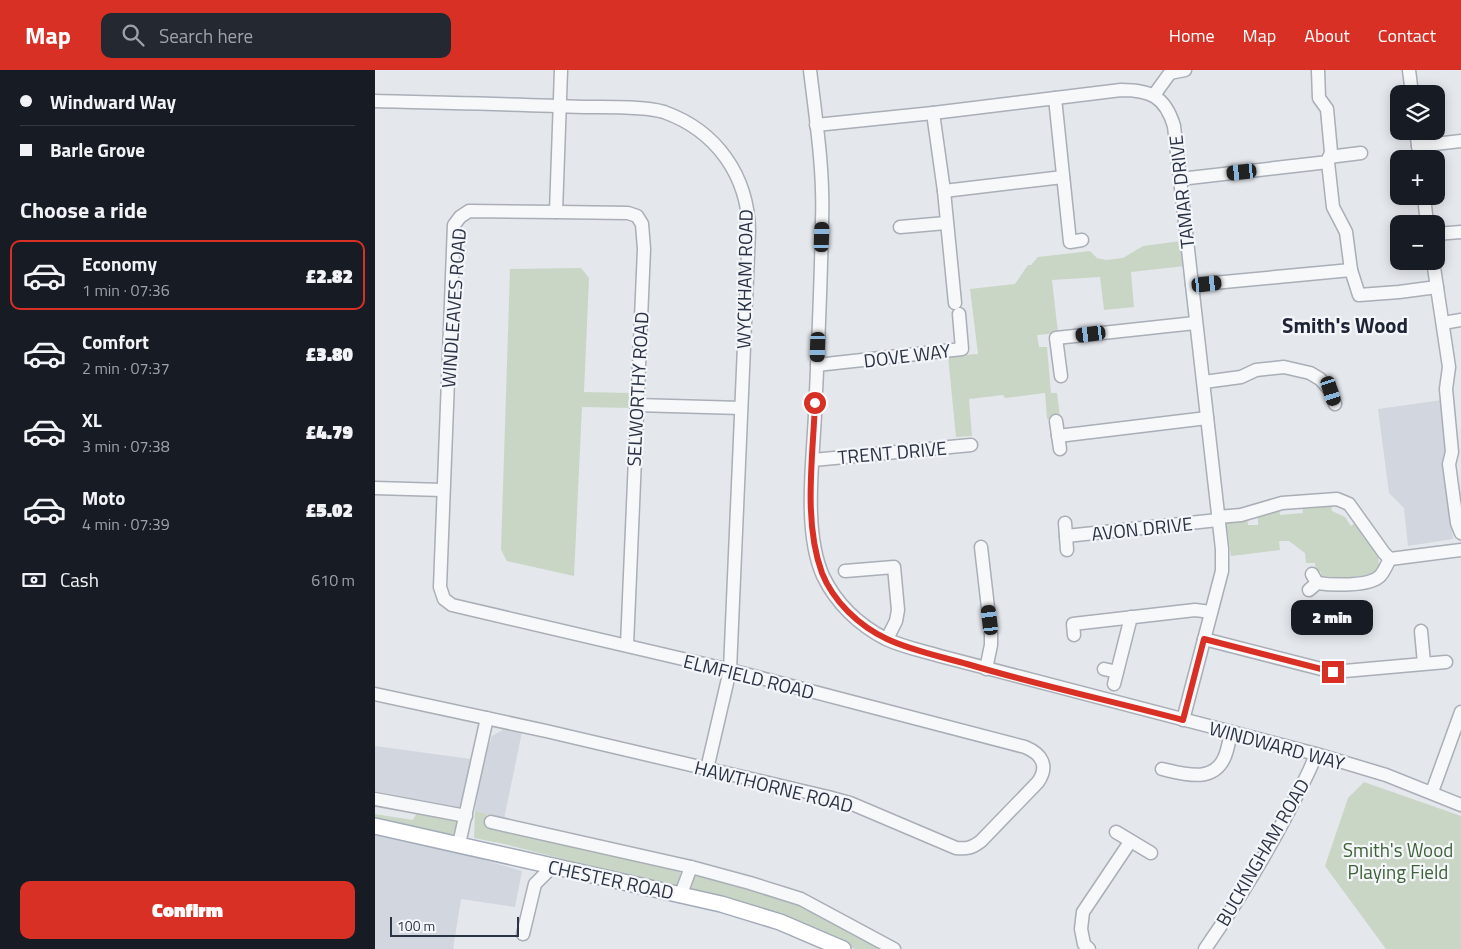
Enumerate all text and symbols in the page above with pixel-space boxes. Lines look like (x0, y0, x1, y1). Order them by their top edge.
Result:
search box (101, 13, 451, 58)
text: Map (25, 17, 71, 53)
icon: search (119, 21, 147, 49)
text: Search here (159, 21, 253, 50)
text: Home (1169, 22, 1215, 49)
text: Map (1243, 22, 1276, 49)
text: About (1304, 22, 1350, 49)
text: Contact (1378, 22, 1436, 49)
map controls (1390, 85, 1445, 270)
button: layers (1390, 85, 1445, 140)
text: Windward Way (50, 87, 176, 116)
street label: TAMAR DRIVE (1161, 134, 1201, 250)
text: Barle Grove (50, 135, 145, 164)
button: + (1390, 150, 1445, 205)
car (1226, 163, 1257, 181)
text: Choose a ride (20, 193, 147, 227)
street label: WYCKHAM ROAD (728, 209, 760, 349)
button: − (1390, 215, 1445, 270)
car (813, 222, 830, 252)
street label: WINDLEAVES ROAD (433, 227, 473, 389)
text: Economy (82, 249, 157, 278)
icon: car (22, 253, 67, 298)
text: £2.82 (306, 261, 353, 290)
car (1191, 275, 1222, 293)
text: 1 min · 07:36 (82, 278, 170, 302)
district label: Smith's Wood (1282, 309, 1408, 341)
street label: SELWORTHY ROAD (618, 311, 656, 467)
car (1075, 325, 1106, 343)
text: Comfort (82, 327, 149, 356)
icon: car (22, 331, 67, 376)
car (809, 332, 826, 362)
street label: DOVE WAY (862, 335, 953, 375)
text: £3.80 (306, 339, 353, 368)
text: 2 min · 07:37 (82, 356, 170, 380)
car (1319, 374, 1342, 408)
route start (804, 392, 826, 414)
text: XL (82, 405, 102, 434)
icon: car (22, 409, 67, 454)
text: £4.79 (306, 417, 353, 446)
street label: TRENT DRIVE (836, 433, 948, 471)
text: 3 min · 07:38 (82, 434, 170, 458)
text: Moto (82, 483, 125, 512)
icon: car (22, 487, 67, 532)
text: £5.02 (306, 495, 353, 524)
street label: AVON DRIVE (1090, 508, 1194, 548)
text: 4 min · 07:39 (82, 512, 170, 536)
text: Cash (60, 565, 99, 594)
icon: cash (20, 566, 48, 594)
text: 610 m (311, 568, 355, 592)
callout: 2 min (1292, 600, 1374, 634)
car (980, 604, 999, 636)
text: 2 min (1312, 605, 1352, 629)
street label: ELMFIELD ROAD (681, 646, 817, 706)
route end (1322, 661, 1344, 683)
street label: WINDWARD WAY (1206, 713, 1349, 777)
street label: HAWTHORNE ROAD (692, 752, 856, 820)
street label: BUCKINGHAM ROAD (1208, 773, 1316, 931)
park label: Smith's Wood Playing Field (1343, 835, 1453, 886)
street label: CHESTER ROAD (545, 852, 677, 906)
button: Confirm (20, 881, 355, 939)
scale bar (390, 914, 519, 937)
text: 100 m (397, 915, 435, 936)

